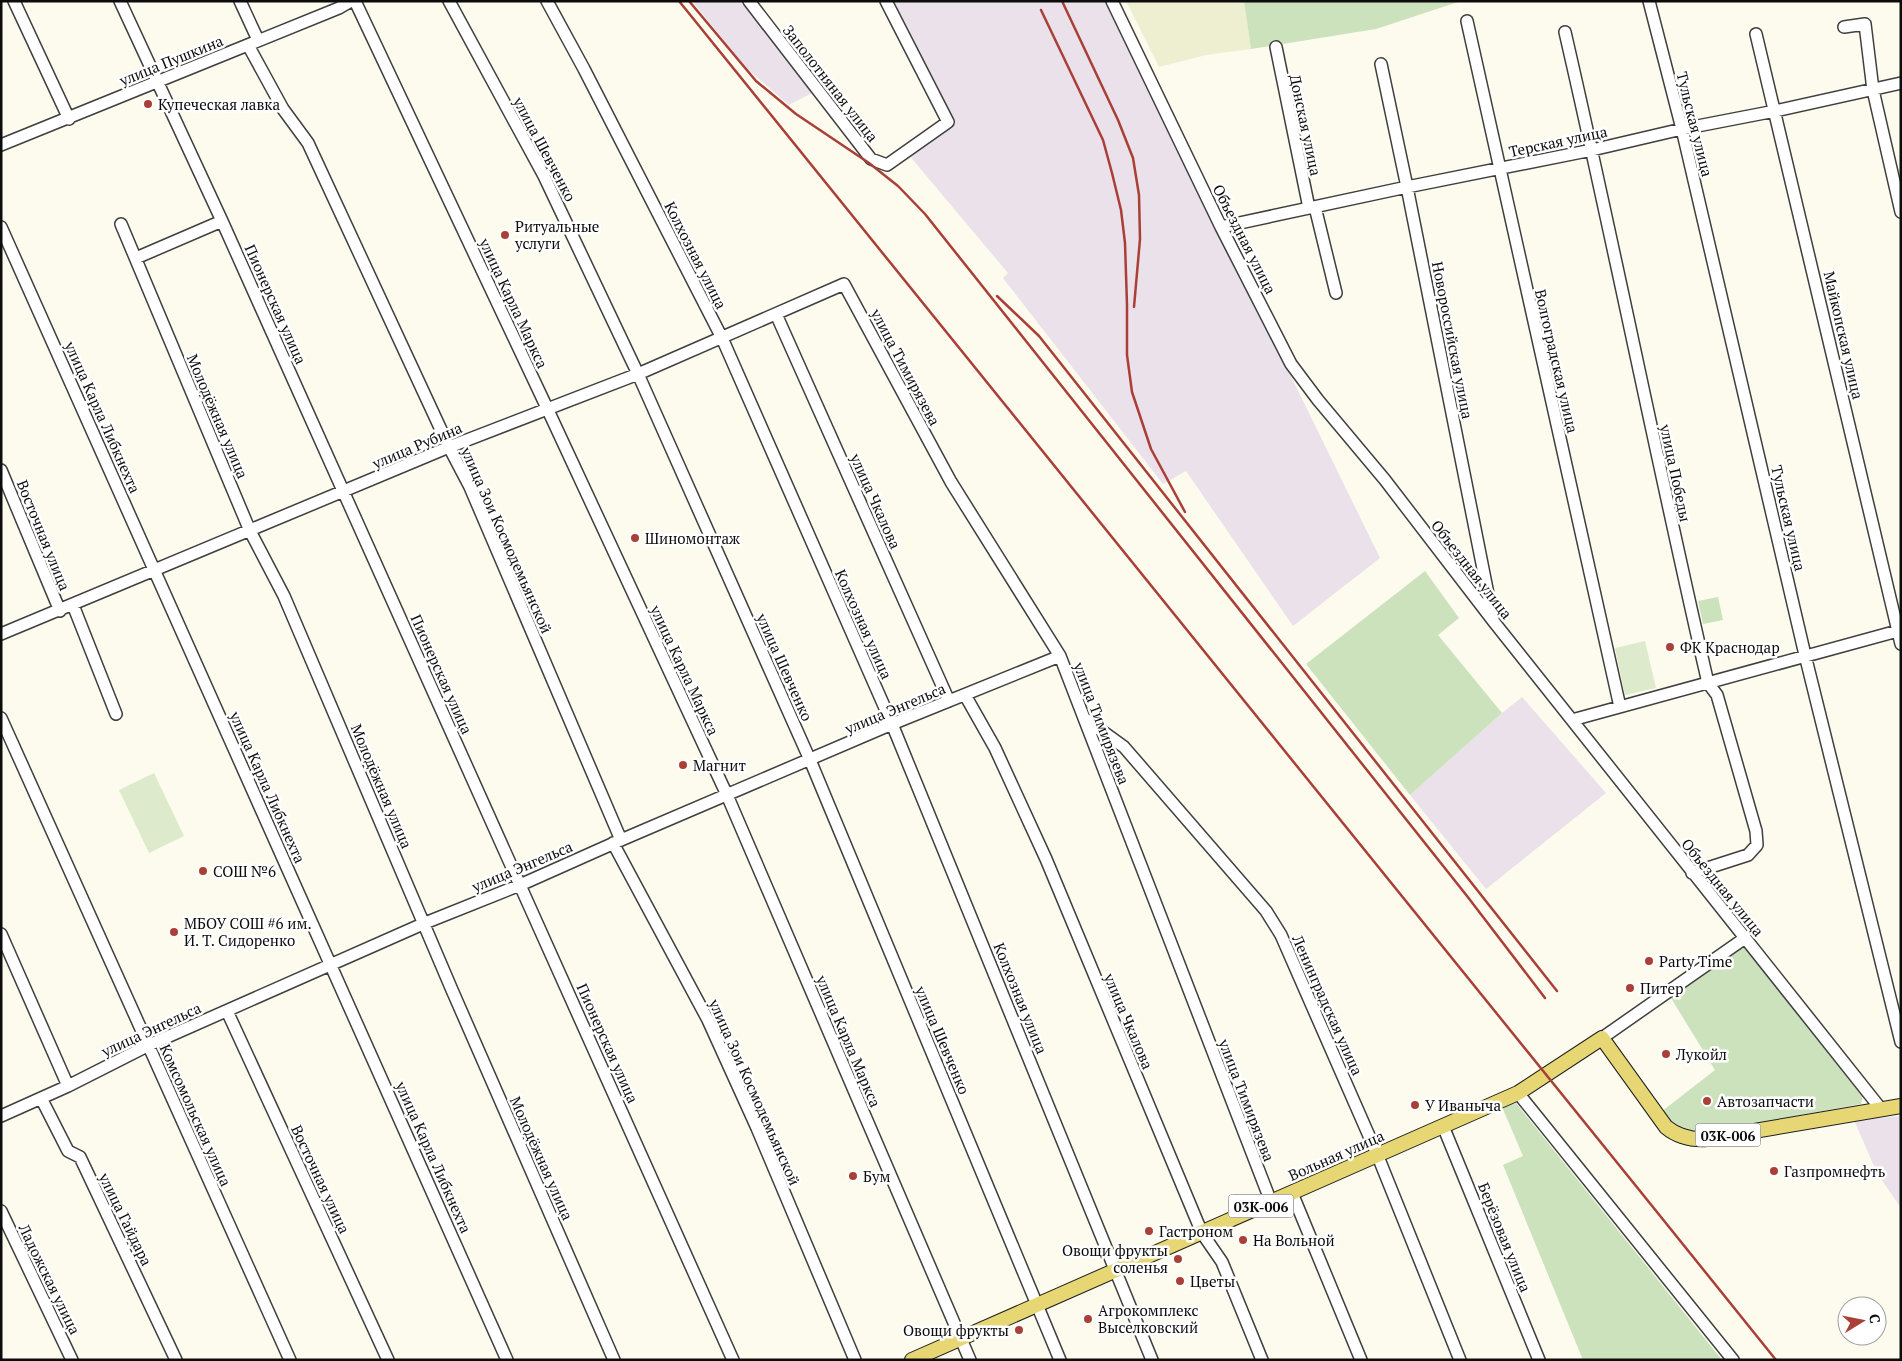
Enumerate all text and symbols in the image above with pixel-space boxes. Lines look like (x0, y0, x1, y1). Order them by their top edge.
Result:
street label: Заполотняная улица (779, 20, 883, 146)
street label: улица Пушкина (115, 30, 226, 90)
street label: Тульская улица (1672, 69, 1718, 179)
street label: Донская улица (1285, 72, 1327, 178)
street label: улица Шевченко (509, 92, 581, 205)
place label: Купеческая лавка (158, 94, 280, 114)
marker: Купеческая лавка (142, 98, 154, 110)
street label: Терская улица (1507, 121, 1609, 161)
street label: Объездная улица (1209, 181, 1281, 298)
street label: Колхозная улица (660, 198, 732, 312)
place label: Ритуальные услуги (514, 216, 599, 253)
marker: Ритуальные услуги (499, 229, 511, 241)
street label: улица Карла Маркса (475, 234, 553, 372)
street label: Пионерская улица (241, 241, 312, 367)
street label: Новороссийская улица (1428, 260, 1478, 421)
street label: Майкопская улица (1820, 269, 1869, 401)
street label: Волгоградская улица (1531, 287, 1583, 435)
street label: улица Тимирязева (866, 304, 945, 429)
street label: улица Карла Либкнехта (60, 337, 146, 496)
street label: Молодёжная улица (183, 351, 253, 482)
street label: улица Рубина (368, 417, 465, 473)
street label: улица Победы (1656, 421, 1696, 524)
street label: улица Зои Космодемьянской (456, 443, 557, 636)
street label: улица Чкалова (846, 449, 906, 552)
street label: Тульская улица (1767, 463, 1811, 573)
street label: Восточная улица (13, 477, 75, 594)
street label: Объездная улица (1427, 515, 1517, 623)
place label: Шиномонтаж (645, 528, 740, 548)
marker: Шиномонтаж (629, 532, 641, 544)
street label: Колхозная улица (831, 566, 897, 682)
street label: улица Карла Маркса (646, 601, 724, 739)
street label: улица Шевченко (752, 609, 818, 724)
street label: Пионерская улица (407, 611, 478, 737)
place label: ФК Краснодар (1680, 637, 1780, 657)
marker: ФК Краснодар (1664, 641, 1676, 653)
street label: улица Тимирязева (1069, 658, 1135, 787)
street label: улица Энгельса (841, 678, 949, 739)
street label: улица Карла Либкнехта (225, 707, 311, 866)
street label: Молодёжная улица (347, 721, 417, 852)
place label: Магнит (693, 755, 746, 775)
marker: Магнит (677, 759, 689, 771)
street label: Объездная улица (1677, 834, 1769, 940)
street label: улица Энгельса (468, 836, 576, 897)
place label: СОШ №6 (213, 861, 276, 881)
marker: СОШ №6 (197, 865, 209, 877)
place label: МБОУ СОШ #6 им. И. Т. Сидоренко (184, 913, 312, 950)
marker: МБОУ СОШ #6 им. И. Т. Сидоренко (168, 926, 180, 938)
street label: Ленинградская улица (1288, 931, 1368, 1079)
street label: Колхозная улица (990, 940, 1053, 1057)
place label: Party Time (1659, 951, 1732, 971)
marker: Party Time (1643, 955, 1655, 967)
street label: улица Чкалова (1099, 969, 1158, 1072)
street label: улица Карла Маркса (812, 971, 886, 1110)
place label: Питер (1640, 978, 1683, 998)
street label: Пионерская улица (573, 980, 644, 1106)
street label: улица Шевченко (911, 982, 975, 1097)
marker: Питер (1624, 982, 1636, 994)
street label: улица Зои Космодемьянской (704, 995, 805, 1188)
street label: улица Энгельса (97, 997, 204, 1061)
street label: улица Тимирязева (1214, 1035, 1280, 1164)
street label: Комсомольская улица (156, 1041, 237, 1190)
place label: Лукойл (1675, 1044, 1727, 1064)
marker: Лукойл (1660, 1048, 1672, 1060)
street label: улица Карла Либкнехта (391, 1077, 477, 1236)
place label: Автозапчасти (1717, 1091, 1814, 1111)
street label: Молодёжная улица (506, 1093, 578, 1223)
place label: У Иваныча (1425, 1095, 1501, 1115)
marker: Автозапчасти (1701, 1095, 1713, 1107)
marker: У Иваныча (1409, 1099, 1421, 1111)
street label: Восточная улица (287, 1121, 355, 1237)
road number: 03К-006 (1696, 1124, 1760, 1146)
street label: Вольная улица (1285, 1125, 1387, 1185)
place label: Газпромнефть (1784, 1161, 1886, 1181)
marker: Газпромнефть (1768, 1165, 1780, 1177)
place label: Бум (863, 1166, 891, 1186)
street label: улица Гайдара (94, 1168, 157, 1269)
marker: Бум (847, 1170, 859, 1182)
street label: Берёзовая улица (1474, 1179, 1536, 1295)
road number: 03К-006 (1228, 1194, 1294, 1218)
street label: Ладожская улица (14, 1220, 86, 1338)
place label: Гастроном (1159, 1221, 1233, 1241)
marker: Гастроном (1143, 1225, 1155, 1237)
place label: На Вольной (1253, 1230, 1335, 1250)
marker: На Вольной (1237, 1234, 1249, 1246)
place label: Овощи фрукты соленья (1062, 1240, 1168, 1277)
marker: Овощи фрукты соленья (1172, 1253, 1184, 1265)
place label: Цветы (1190, 1271, 1235, 1291)
marker: Цветы (1174, 1275, 1186, 1287)
north arrow (1837, 1296, 1887, 1346)
place label: Агрокомплекс Выселковский (1098, 1300, 1199, 1337)
marker: Агрокомплекс Выселковский (1082, 1313, 1094, 1325)
text: С (1865, 1313, 1885, 1325)
place label: Овощи фрукты (903, 1320, 1009, 1340)
marker: Овощи фрукты (1013, 1324, 1025, 1336)

